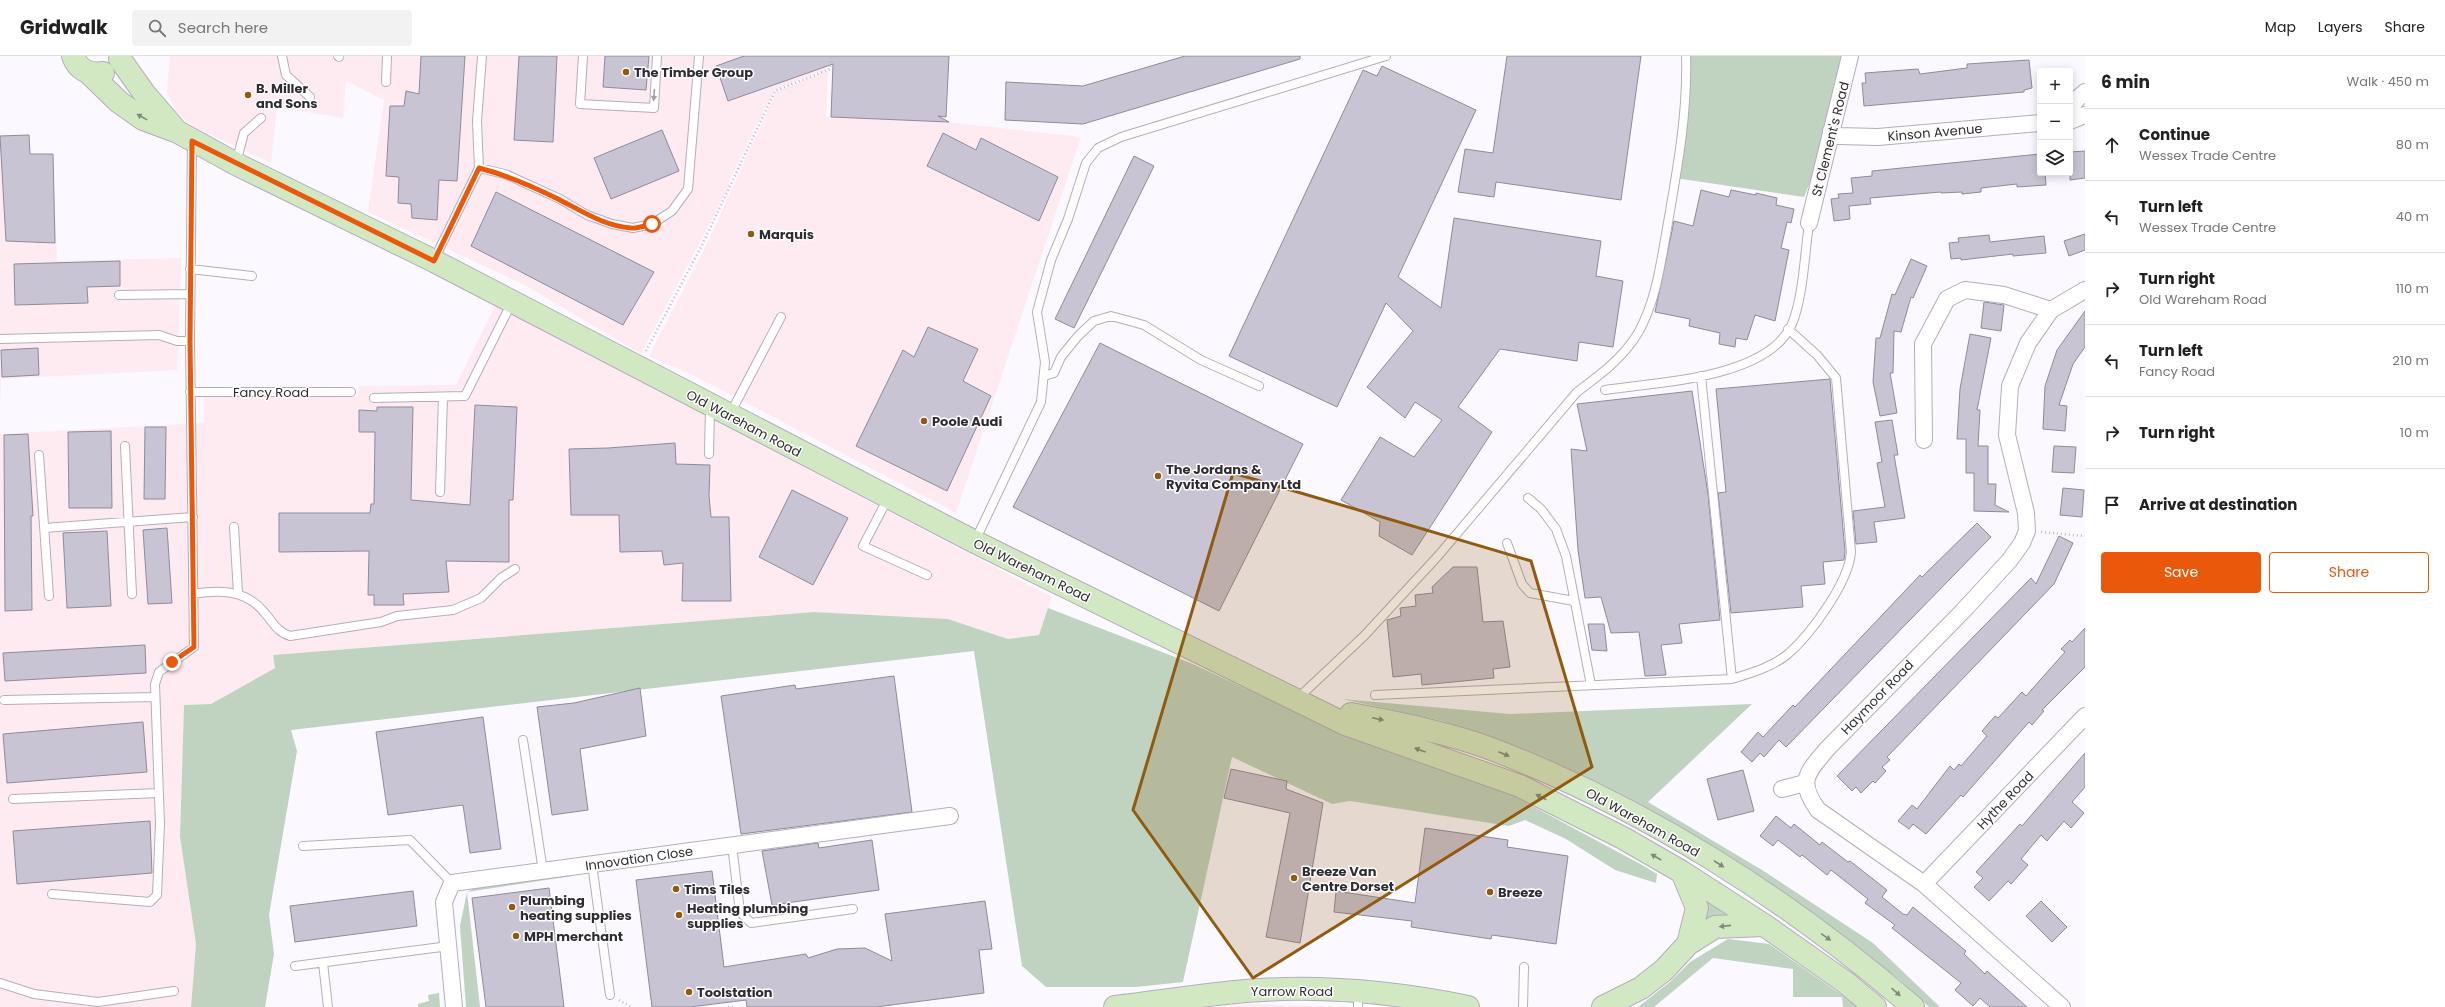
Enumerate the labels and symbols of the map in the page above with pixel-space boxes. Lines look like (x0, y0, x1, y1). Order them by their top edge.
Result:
place label: The Timber Group (634, 63, 753, 82)
marker: The Timber Group (621, 67, 631, 77)
place label: B. Miller and Sons (256, 79, 317, 113)
street label: St Clement's Road (1807, 80, 1854, 199)
one-way arrow (651, 89, 658, 101)
marker: B. Miller and Sons (243, 90, 253, 100)
one-way arrow (136, 114, 148, 121)
street label: Kinson Avenue (1887, 119, 1983, 146)
route start (643, 215, 661, 233)
place label: Marquis (759, 225, 814, 244)
marker: Marquis (746, 229, 756, 239)
street label: Fancy Road (233, 383, 309, 402)
street label: Old Wareham Road (683, 385, 805, 462)
place label: Poole Audi (932, 412, 1002, 431)
marker: Poole Audi (919, 416, 929, 426)
place label: The Jordans & Ryvita Company Ltd (1166, 460, 1301, 494)
marker: The Jordans & Ryvita Company Ltd (1153, 471, 1163, 481)
street label: Old Wareham Road (970, 534, 1093, 607)
route end (163, 653, 181, 671)
street label: Haymoor Road (1837, 656, 1918, 739)
one-way arrow (1372, 717, 1385, 723)
one-way arrow (1414, 746, 1426, 752)
one-way arrow (1498, 752, 1510, 758)
street label: Hythe Road (1973, 767, 2038, 834)
street label: Old Wareham Road (1582, 783, 1703, 862)
one-way arrow (1535, 794, 1547, 800)
street label: Innovation Close (584, 842, 694, 875)
one-way arrow (1650, 854, 1662, 861)
one-way arrow (1714, 860, 1724, 868)
place label: Breeze Van Centre Dorset (1302, 862, 1394, 896)
marker: Breeze Van Centre Dorset (1289, 873, 1299, 883)
place label: Tims Tiles (684, 880, 750, 899)
place label: Breeze (1498, 883, 1543, 902)
marker: Tims Tiles (671, 884, 681, 894)
marker: Breeze (1485, 887, 1495, 897)
place label: Plumbing heating supplies (520, 891, 632, 925)
place label: Heating plumbing supplies (687, 899, 808, 933)
marker: Plumbing heating supplies (507, 902, 517, 912)
marker: Heating plumbing supplies (674, 910, 684, 920)
one-way arrow (1719, 923, 1731, 929)
place label: MPH merchant (524, 927, 623, 946)
marker: MPH merchant (511, 931, 521, 941)
one-way arrow (1821, 933, 1831, 941)
street label: Yarrow Road (1251, 982, 1333, 1001)
place label: Toolstation (697, 983, 773, 1002)
marker: Toolstation (684, 987, 694, 997)
one-way arrow (1891, 987, 1901, 997)

